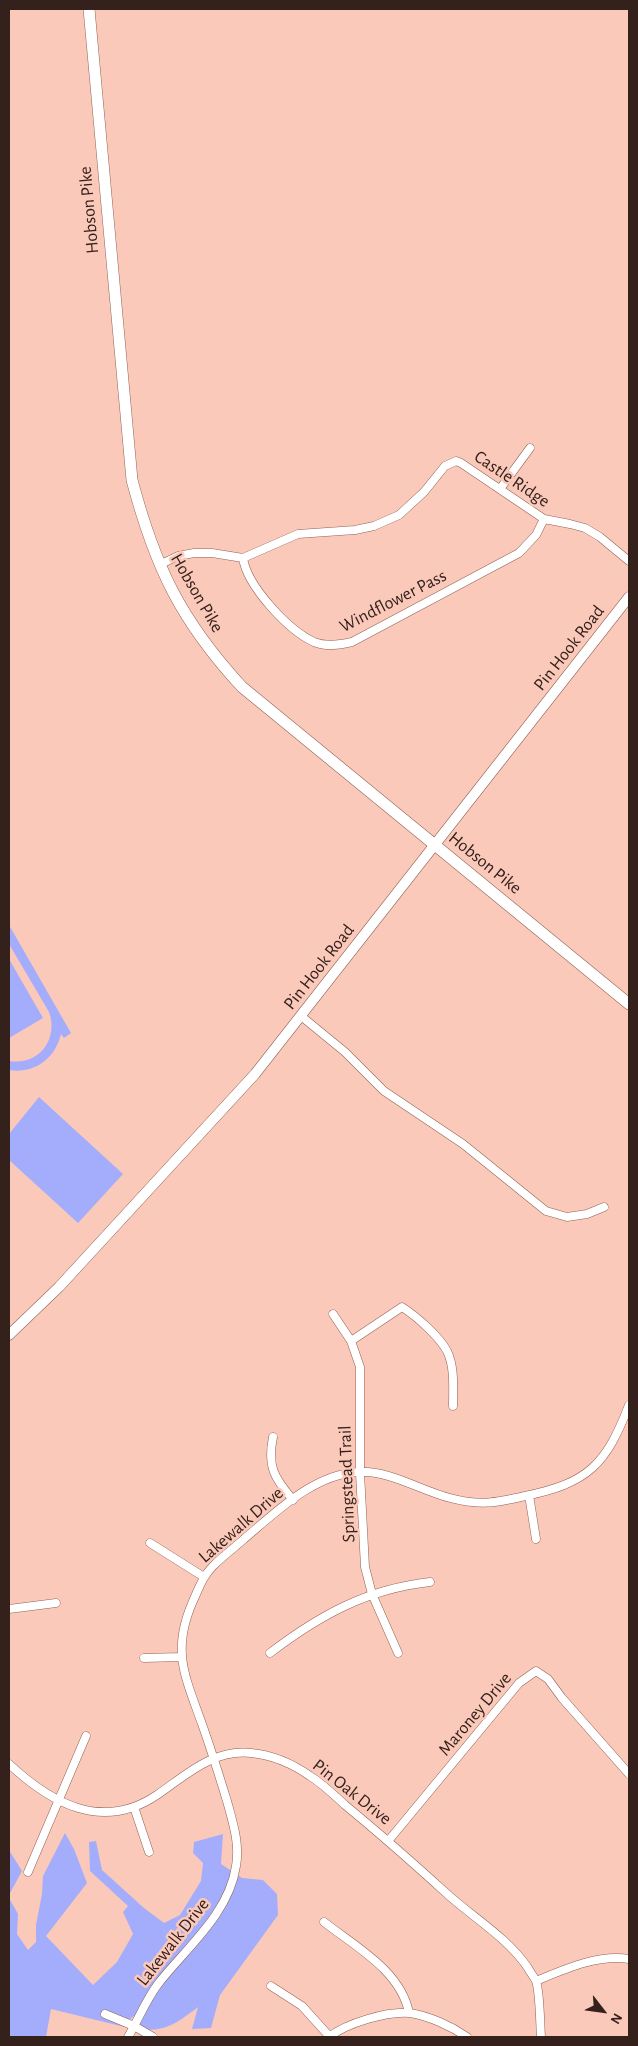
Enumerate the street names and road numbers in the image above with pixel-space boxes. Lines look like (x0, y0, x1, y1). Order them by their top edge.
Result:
street label: Hobson Pike (74, 165, 104, 255)
street label: Castle Ridge (470, 446, 554, 512)
street label: Hobson Pike (166, 550, 228, 636)
street label: Windflower Pass (336, 565, 450, 637)
street label: Pin Hook Road (529, 601, 609, 695)
street label: Hobson Pike (444, 827, 526, 899)
street label: Pin Hook Road (279, 920, 359, 1014)
street label: Springstead Trail (334, 1425, 360, 1543)
street label: Lakewalk Drive (194, 1482, 288, 1568)
street label: Maroney Drive (434, 1668, 516, 1760)
street label: Pin Oak Drive (308, 1754, 396, 1830)
street label: Lakewalk Drive (132, 1894, 214, 1990)

